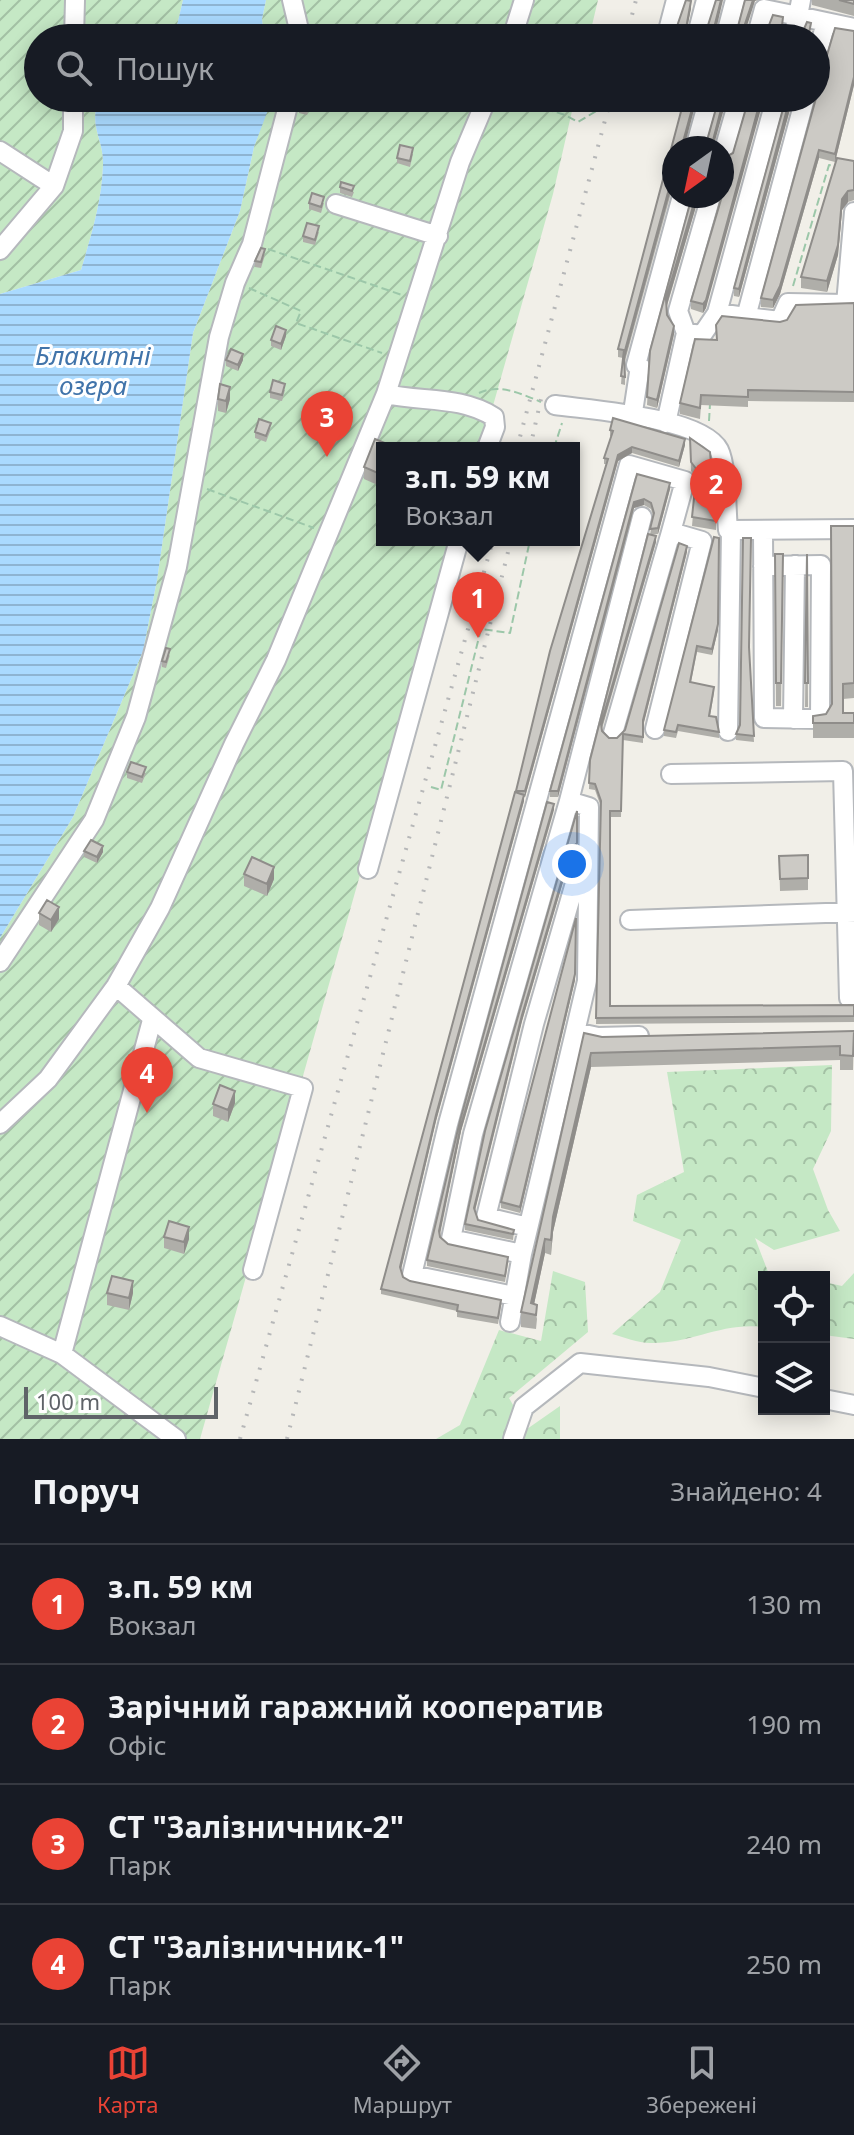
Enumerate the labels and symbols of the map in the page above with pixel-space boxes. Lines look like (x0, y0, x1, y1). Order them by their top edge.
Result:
north arrow (662, 136, 734, 208)
water label: Блакитні озера (35, 337, 152, 403)
pin: 3 (301, 391, 353, 457)
pin: 2 (690, 458, 742, 524)
pin: 1 (452, 572, 504, 638)
your location (552, 844, 592, 884)
pin: 4 (121, 1047, 173, 1113)
scale bar (24, 1383, 218, 1419)

